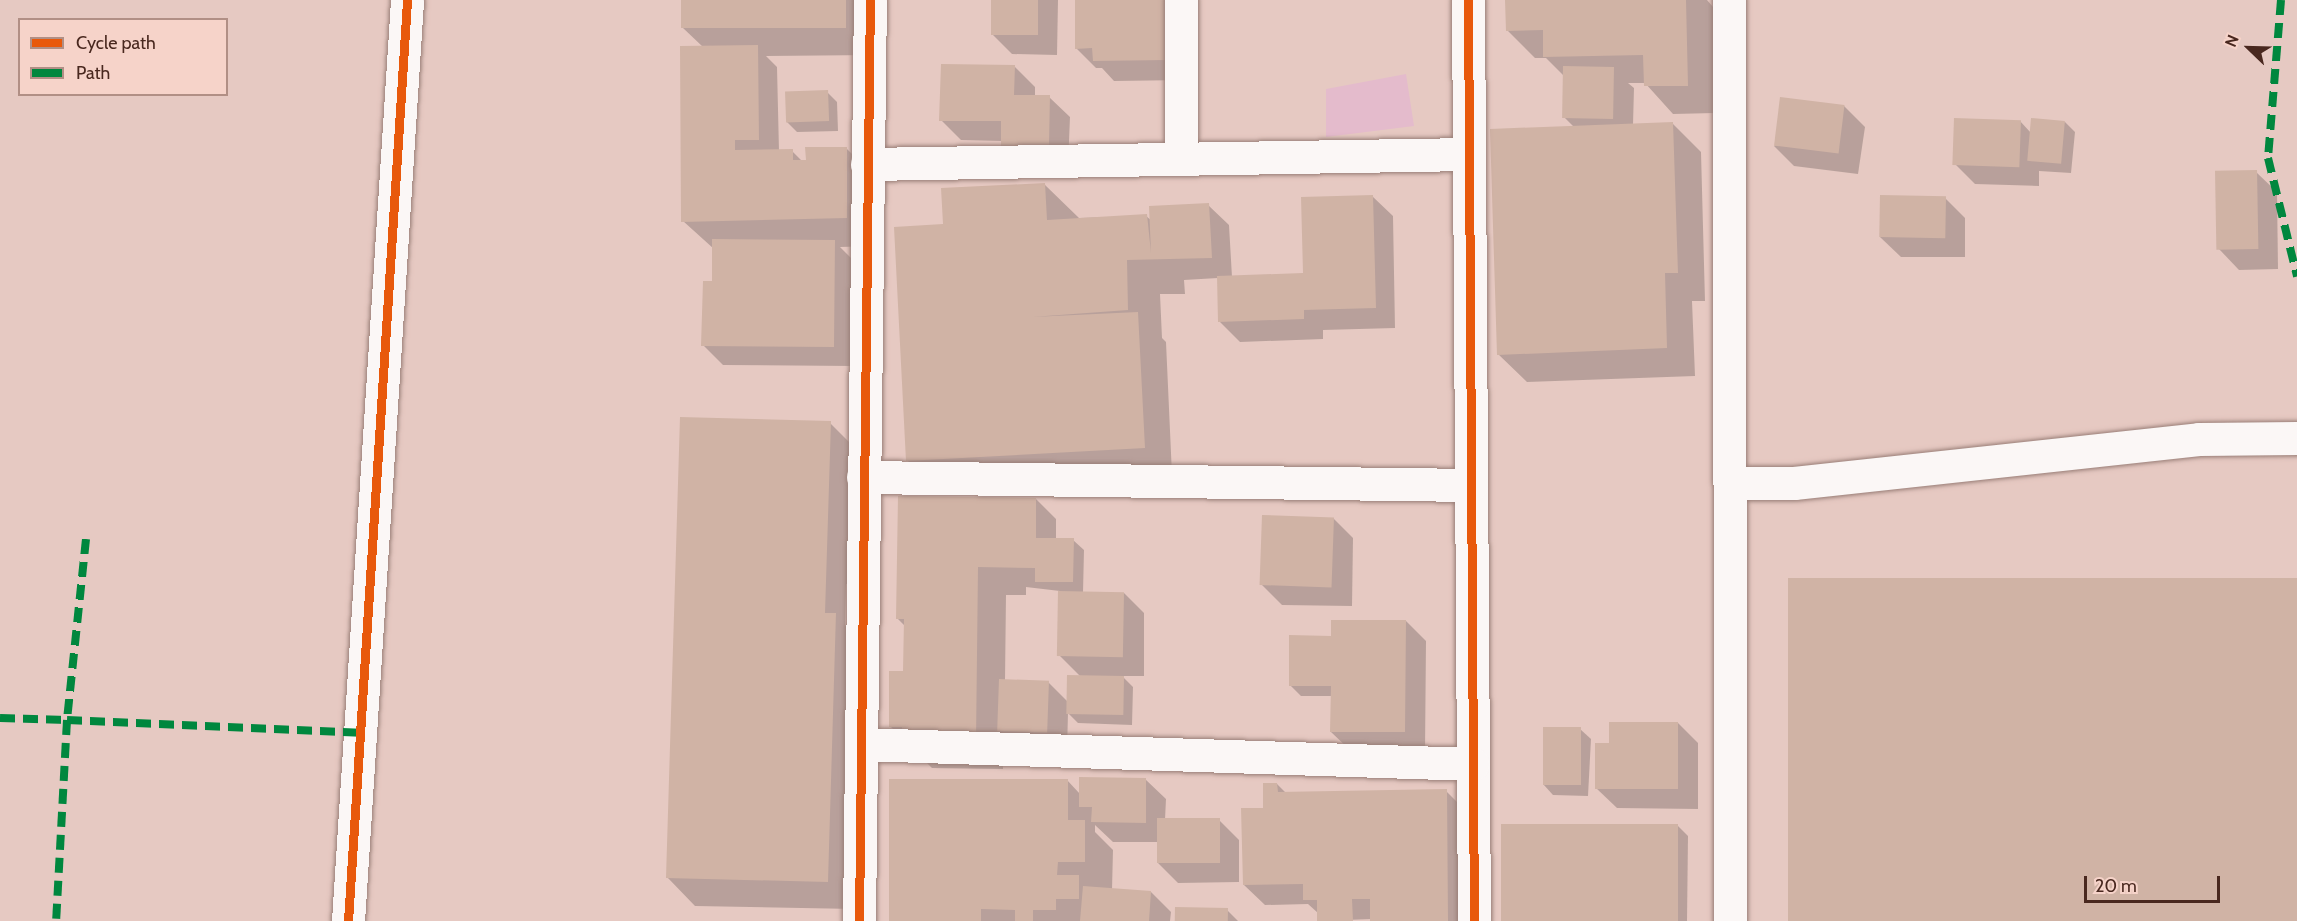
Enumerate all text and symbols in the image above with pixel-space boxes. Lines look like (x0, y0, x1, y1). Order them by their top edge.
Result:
legend (18, 18, 228, 96)
north arrow (2219, 18, 2279, 78)
text: Cycle path (76, 32, 156, 54)
text: N (2221, 32, 2243, 50)
text: Path (76, 62, 110, 84)
scale bar (2087, 864, 2224, 902)
text: 20 m (2095, 875, 2137, 897)

